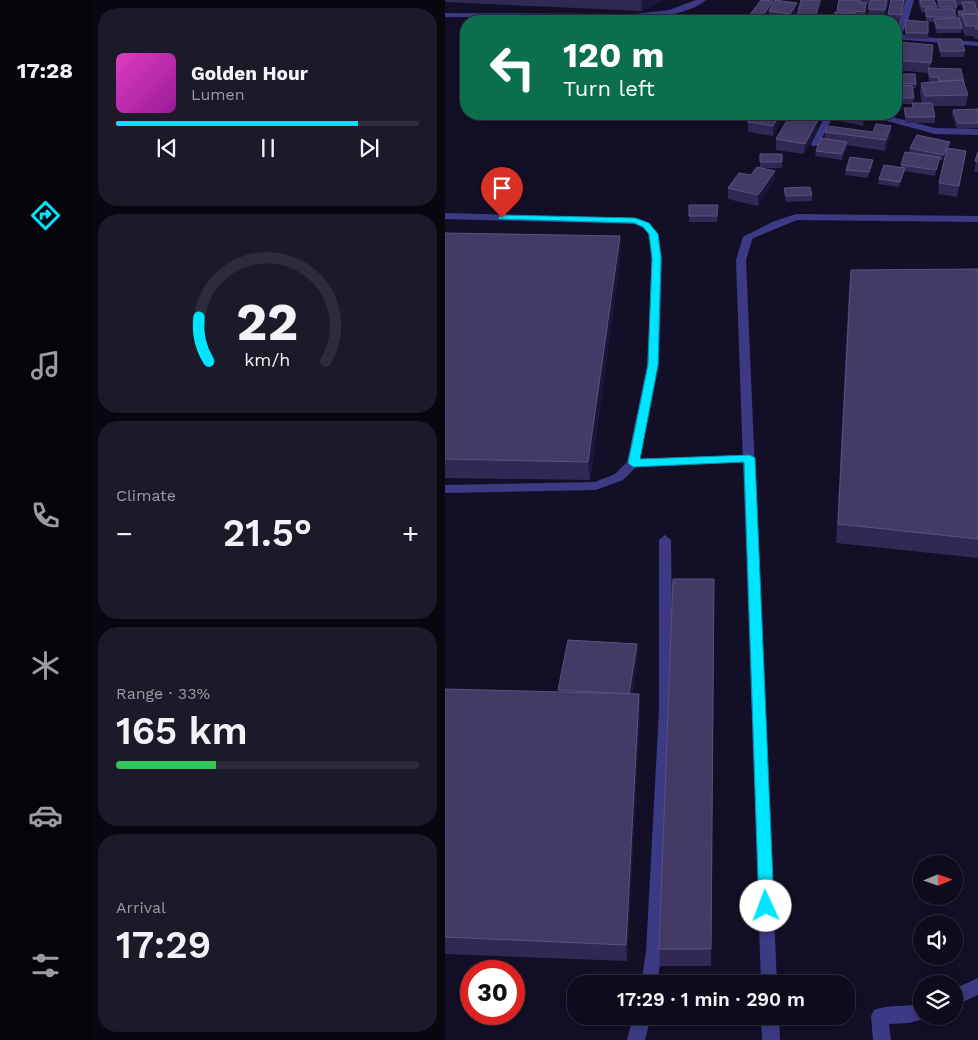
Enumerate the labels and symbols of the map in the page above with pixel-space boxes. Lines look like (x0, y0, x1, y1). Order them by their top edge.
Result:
pin (481, 167, 523, 218)
north arrow (913, 855, 963, 905)
position arrow (739, 879, 791, 931)
speed limit sign: 30 (460, 960, 525, 1025)

